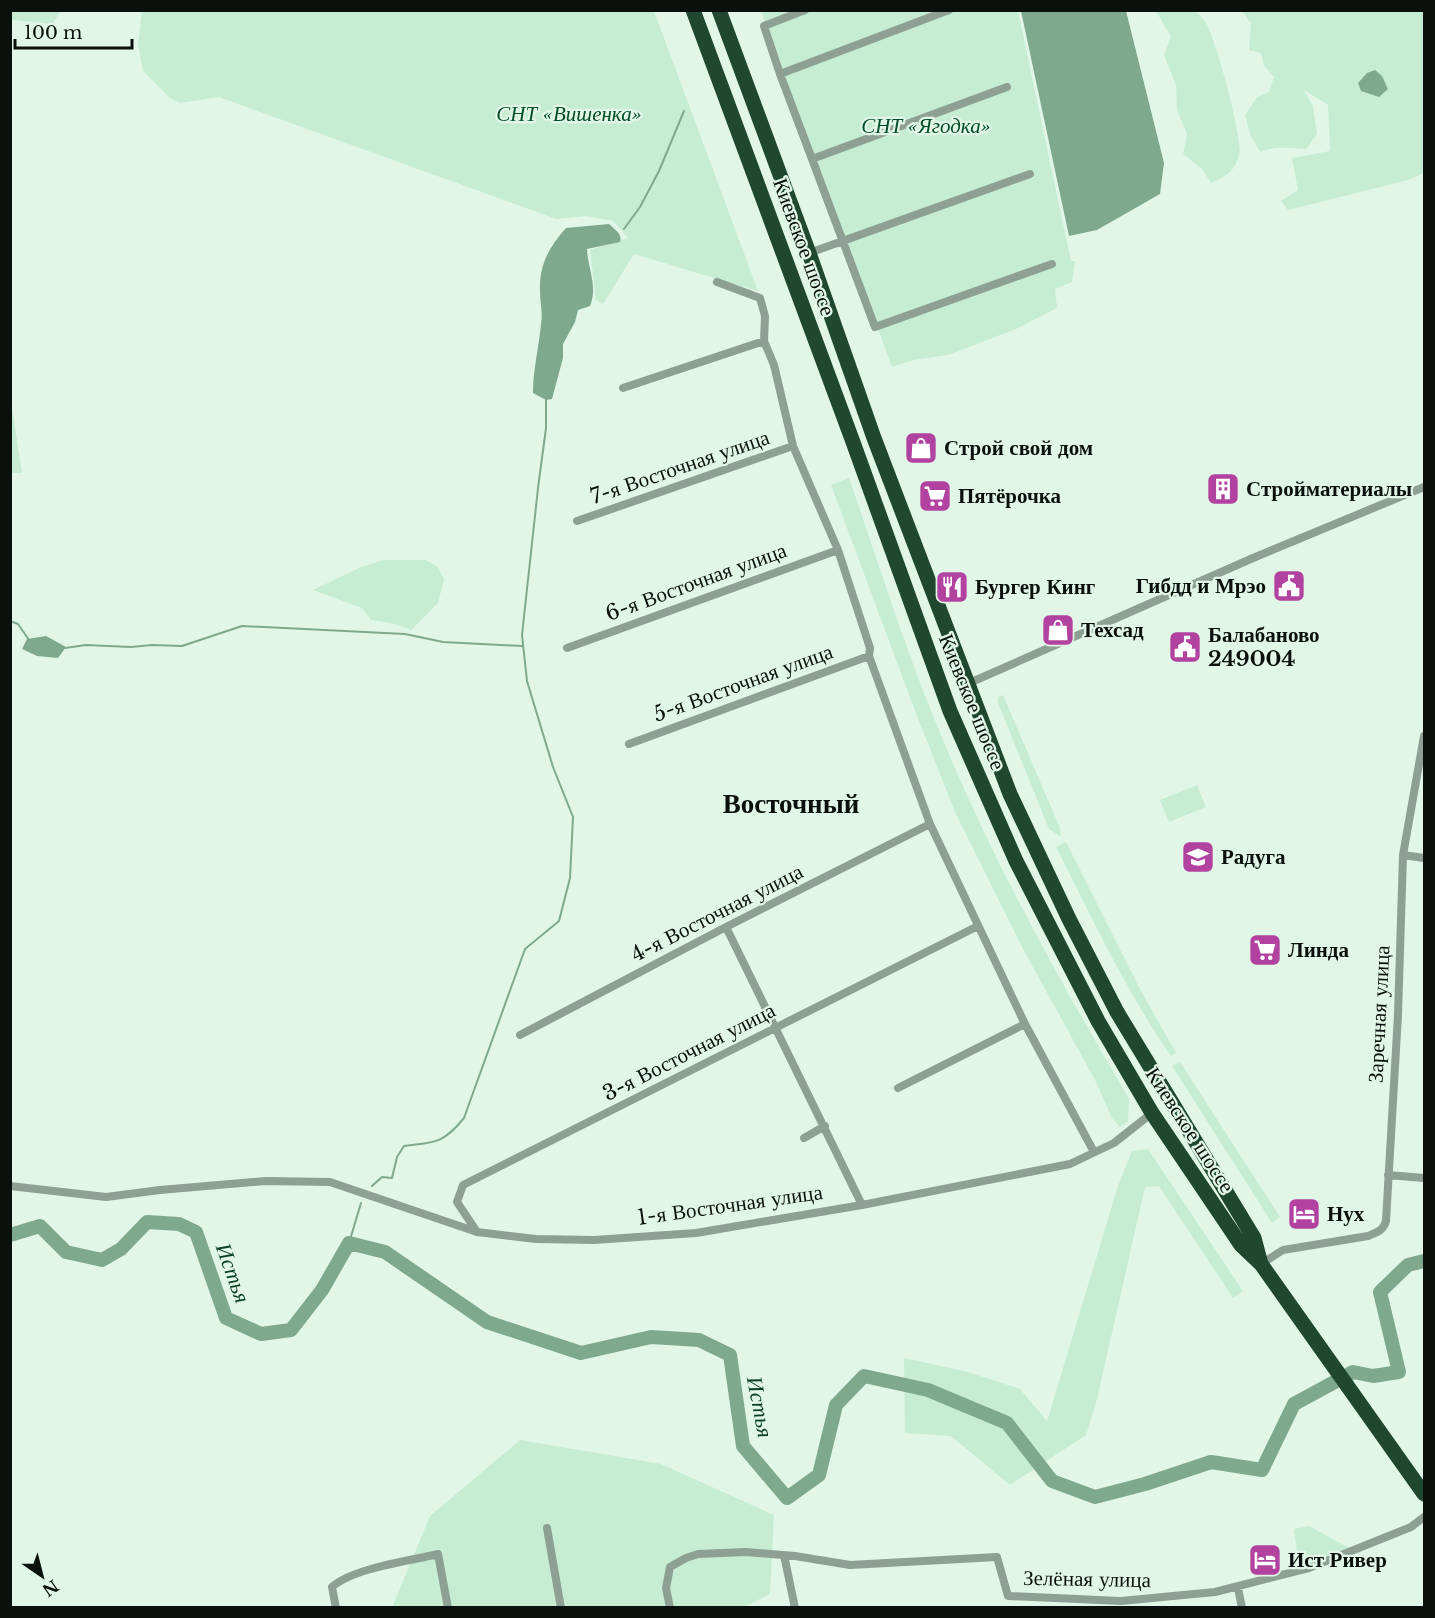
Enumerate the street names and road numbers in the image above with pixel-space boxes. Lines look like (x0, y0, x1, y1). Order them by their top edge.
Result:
street label: Киевское шоссе (767, 175, 841, 319)
street label: 7-я Восточная улица (587, 424, 773, 510)
street label: 6-я Восточная улица (602, 537, 791, 627)
street label: Киевское шоссе (933, 630, 1011, 774)
street label: 5-я Восточная улица (650, 638, 837, 728)
street label: 4-я Восточная улица (627, 858, 808, 968)
street label: Заречная улица (1362, 944, 1396, 1083)
street label: 3-я Восточная улица (598, 997, 780, 1107)
street label: Киевское шоссе (1140, 1062, 1240, 1198)
street label: 1-я Восточная улица (636, 1179, 825, 1231)
street label: Зелёная улица (1023, 1565, 1152, 1593)

